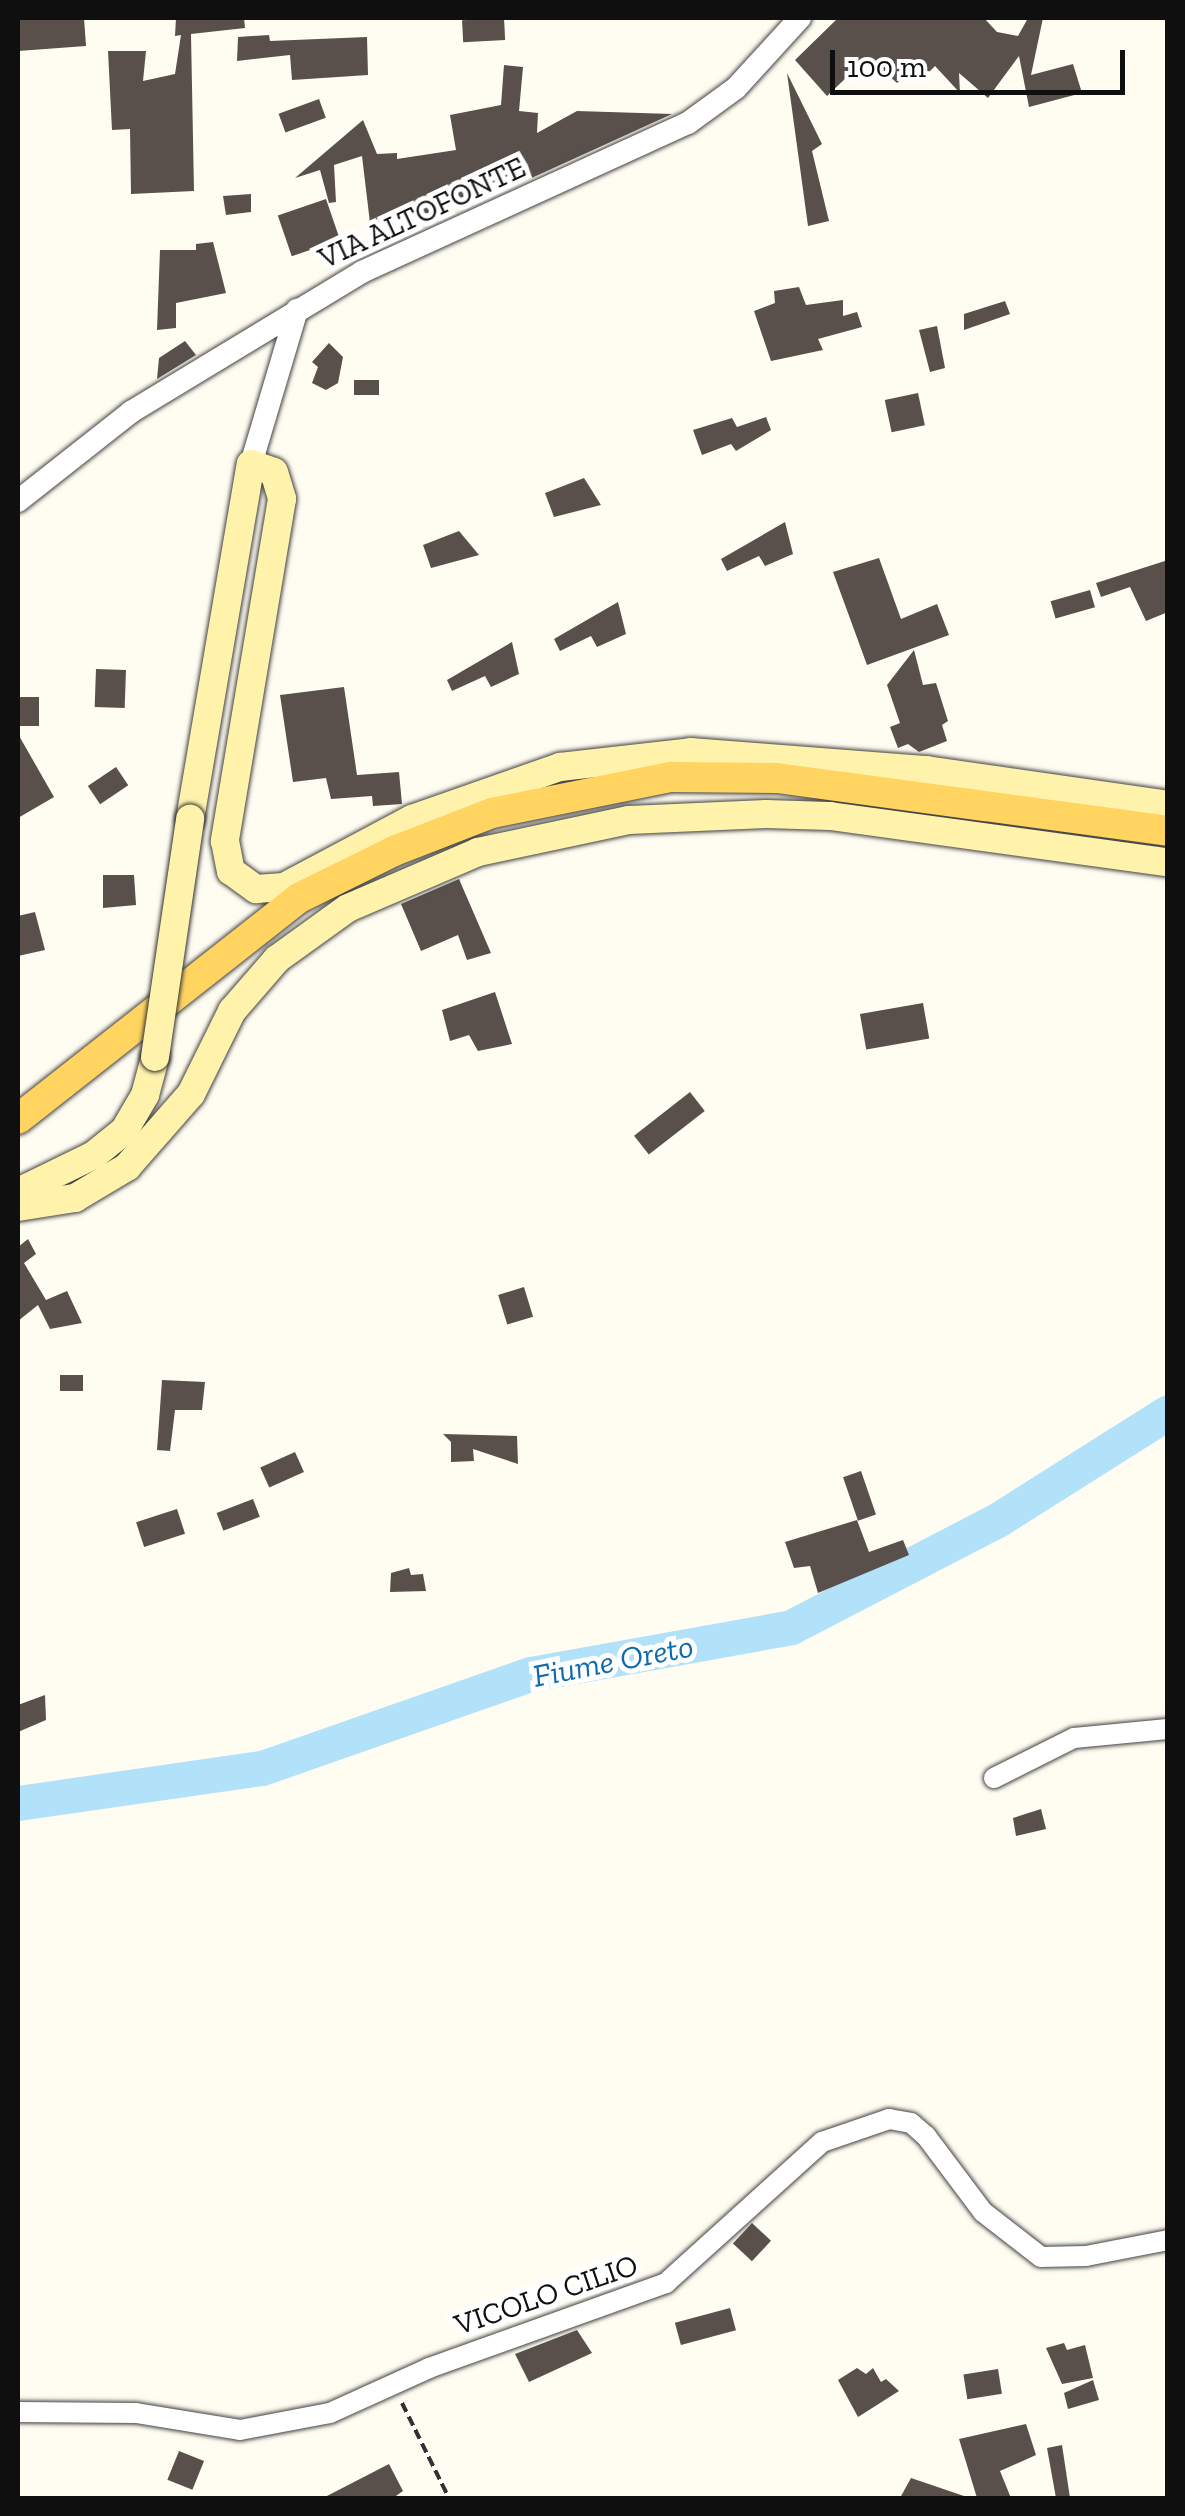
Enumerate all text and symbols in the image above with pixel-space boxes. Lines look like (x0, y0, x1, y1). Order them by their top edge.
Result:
scale bar (835, 30, 1130, 92)
text: 100 m (847, 49, 926, 85)
street label: VIA ALTOFONTE (312, 149, 532, 277)
water label: Fiume Oreto (530, 1627, 696, 1695)
street label: VICOLO CILIO (450, 2247, 642, 2343)

